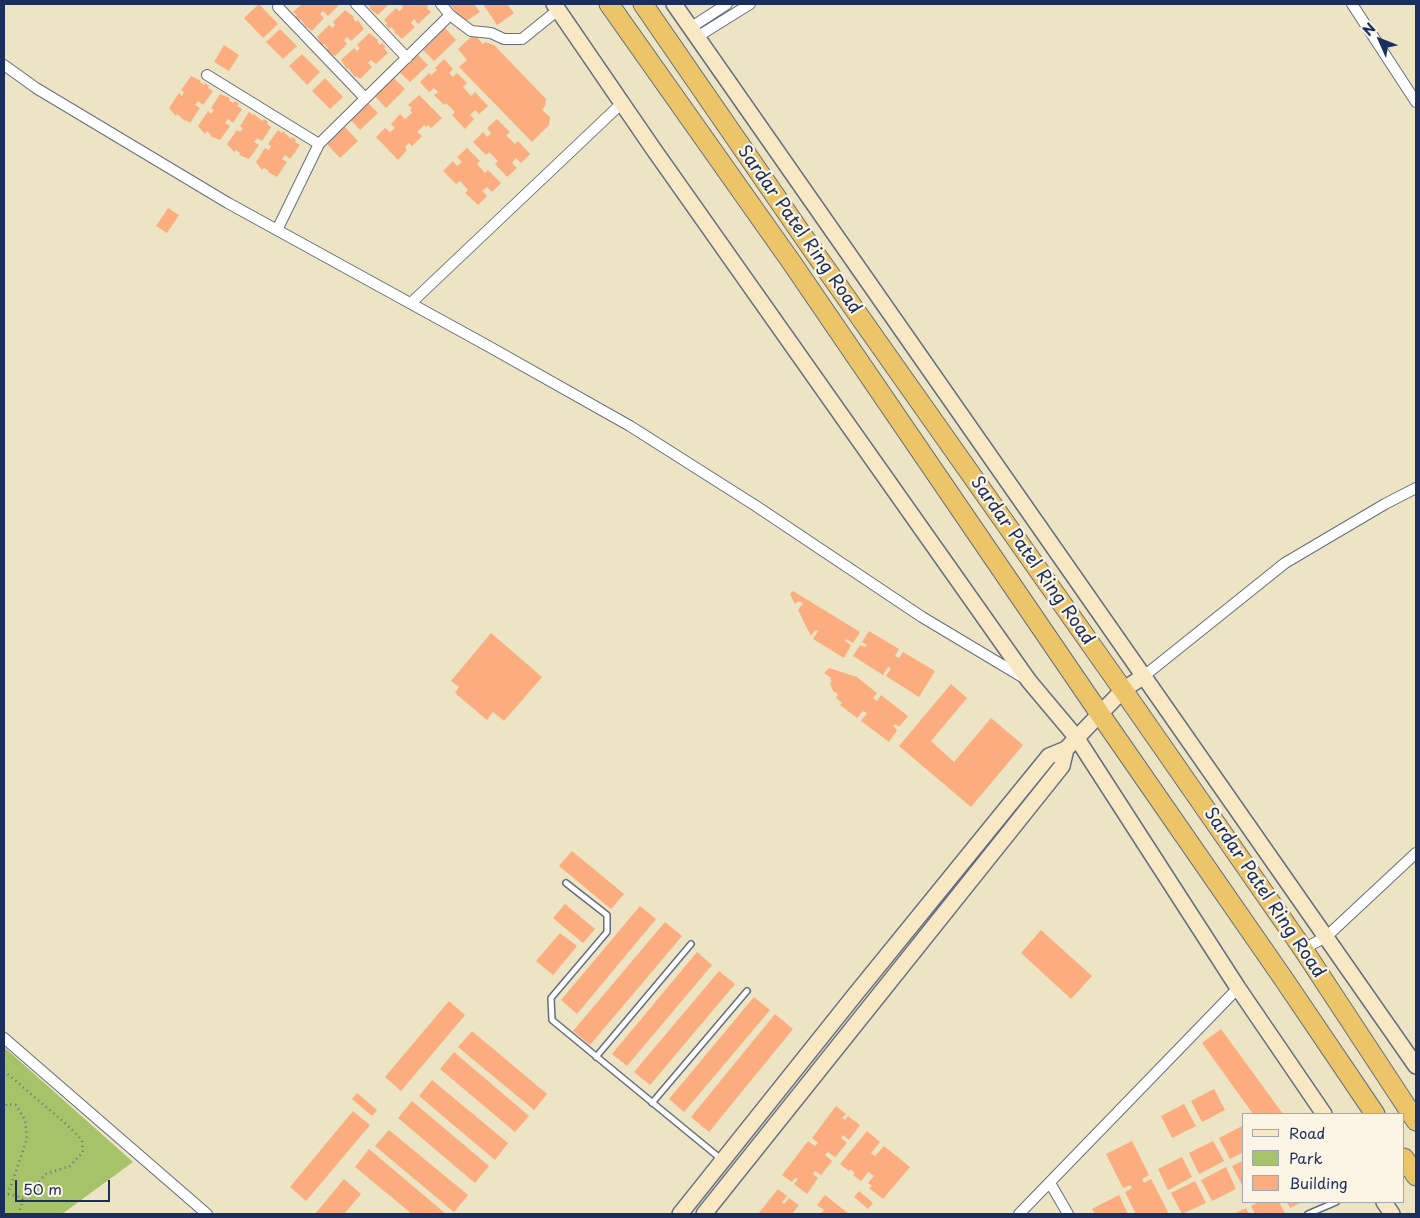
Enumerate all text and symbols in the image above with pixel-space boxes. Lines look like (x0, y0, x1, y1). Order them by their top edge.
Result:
north arrow (1355, 15, 1405, 65)
text: N (1357, 18, 1380, 41)
street label: Sardar Patel Ring Road (732, 141, 866, 319)
street label: Sardar Patel Ring Road (965, 472, 1099, 650)
street label: Sardar Patel Ring Road (1199, 804, 1329, 982)
legend (1242, 1113, 1405, 1203)
text: Road (1289, 1121, 1325, 1144)
text: Park (1289, 1146, 1323, 1169)
scale bar (18, 1170, 112, 1202)
text: Building (1289, 1171, 1348, 1194)
text: 50 m (23, 1177, 62, 1200)

